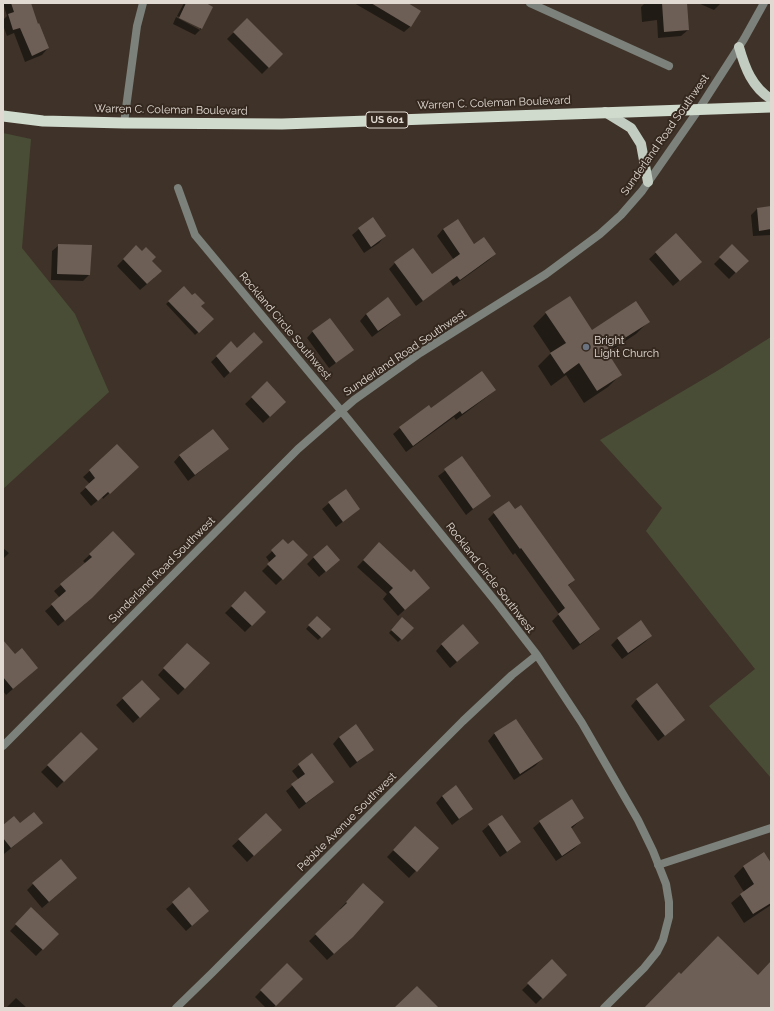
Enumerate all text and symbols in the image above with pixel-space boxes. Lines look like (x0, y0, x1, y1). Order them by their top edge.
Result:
street label: Sunderland Road Southwest (618, 72, 712, 198)
street label: Warren C. Coleman Boulevard (417, 94, 571, 112)
street label: Warren C. Coleman Boulevard (94, 102, 248, 118)
road number: US 601 (366, 112, 408, 128)
street label: Rockland Circle Southwest (236, 270, 334, 382)
street label: Sunderland Road Southwest (341, 307, 469, 399)
place label: Bright Light Church (594, 334, 659, 360)
marker: Bright Light Church (581, 342, 591, 352)
street label: Sunderland Road Southwest (106, 514, 218, 626)
street label: Rockland Circle Southwest (443, 520, 537, 636)
street label: Pebble Avenue Southwest (295, 770, 399, 874)

